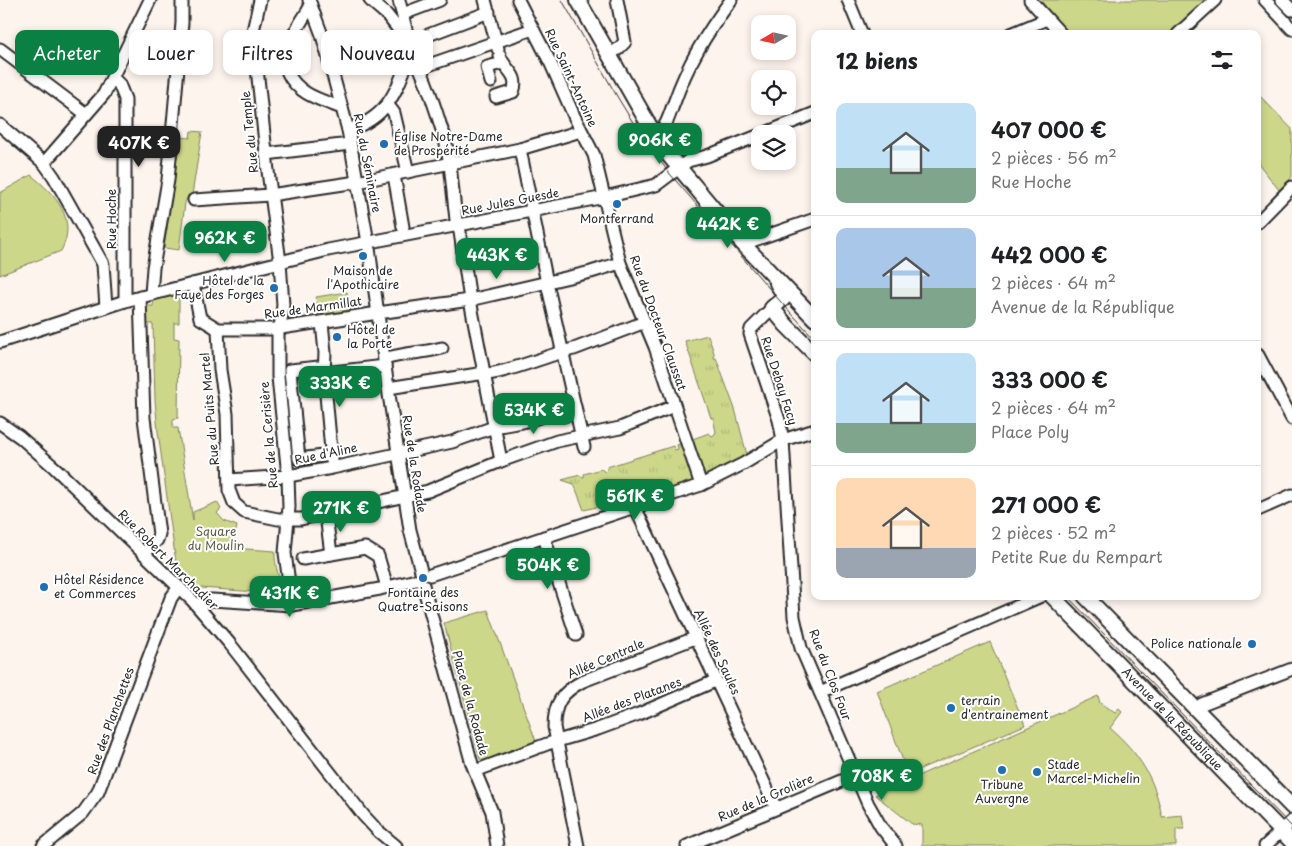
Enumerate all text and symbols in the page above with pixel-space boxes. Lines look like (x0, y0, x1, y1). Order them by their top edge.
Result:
north arrow (751, 15, 796, 60)
map controls (751, 15, 796, 170)
street label: Rue Saint-Antoine (541, 25, 603, 130)
chip: Acheter (15, 30, 119, 75)
chip: Louer (129, 30, 213, 75)
chip: Filtres (223, 30, 311, 75)
chip: Nouveau (321, 30, 433, 75)
text: 12 biens (836, 44, 918, 76)
icon: filters (1208, 46, 1236, 74)
button: locate (751, 70, 796, 115)
street label: Rue du Temple (236, 90, 262, 174)
street label: Rue du Séminaire (350, 112, 386, 214)
text: 407 000 € (991, 113, 1107, 145)
pin: 906K € (619, 122, 701, 165)
icon: home (876, 123, 936, 183)
button: layers (751, 125, 796, 170)
pin: 407K € (98, 126, 180, 168)
place label: Église Notre-Dame de Prospérité (394, 127, 503, 159)
text: 906K € (629, 127, 691, 151)
text: 407K € (108, 130, 170, 154)
marker: Église Notre-Dame de Prospérité (378, 138, 390, 150)
text: 2 pièces · 56 m² (991, 145, 1117, 169)
text: Rue Hoche (991, 169, 1071, 193)
street label: Rue Jules Guesde (460, 183, 560, 219)
street label: Rue Hoche (102, 189, 120, 249)
marker: Montferrand (611, 198, 623, 210)
pin: 442K € (687, 206, 769, 249)
place label: Montferrand (580, 209, 655, 227)
text: 442K € (697, 211, 759, 235)
pin: 962K € (184, 220, 266, 263)
text: 962K € (195, 225, 255, 249)
pin: 443K € (456, 238, 538, 280)
text: 442 000 € (991, 238, 1108, 270)
text: 443K € (467, 242, 527, 266)
icon: home (876, 248, 936, 308)
marker: Maison de l'Apothicaire (357, 250, 369, 262)
street label: Rue du Docteur Claussat (626, 253, 692, 393)
place label: Maison de l'Apothicaire (327, 261, 399, 293)
text: 2 pièces · 64 m² (991, 270, 1116, 294)
place label: Hôtel de la Faye des Forges (174, 271, 265, 303)
marker: Hôtel de la Faye des Forges (268, 282, 280, 294)
street label: Rue de Marmillat (263, 291, 363, 323)
text: Avenue de la République (991, 294, 1175, 318)
place label: Hôtel de la Porte (347, 320, 396, 352)
marker: Hôtel de la Porte (331, 331, 343, 343)
street label: Rue Debay Facy (757, 334, 803, 427)
street label: Rue du Puits Martel (195, 352, 223, 466)
text: 333 000 € (991, 363, 1108, 395)
pin: 333K € (299, 366, 381, 408)
text: 333K € (309, 370, 371, 394)
icon: home (876, 373, 936, 433)
street label: Rue de la Cerisière (254, 381, 282, 489)
pin: 534K € (493, 392, 575, 435)
text: 2 pièces · 64 m² (991, 395, 1116, 419)
text: 534K € (504, 397, 564, 421)
street label: Rue de la Rodade (398, 414, 432, 514)
text: Place Poly (991, 419, 1069, 443)
street label: Rue d'Aline (293, 438, 359, 468)
pin: 561K € (594, 478, 676, 521)
text: 561K € (606, 483, 664, 507)
text: 271 000 € (991, 488, 1101, 520)
pin: 271K € (300, 490, 382, 533)
text: 271K € (313, 495, 369, 519)
icon: home (876, 498, 936, 558)
street label: Rue Robert Marchadier (114, 505, 223, 614)
text: 2 pièces · 52 m² (991, 520, 1116, 544)
park label: Square du Moulin (188, 522, 244, 554)
text: Petite Rue du Rempart (991, 544, 1163, 568)
pin: 504K € (507, 548, 589, 590)
text: 504K € (517, 552, 579, 576)
place label: Hôtel Résidence et Commerces (54, 570, 145, 602)
marker: Fontaine des Quatre-Saisons (417, 572, 429, 584)
pin: 431K € (249, 576, 331, 618)
text: 431K € (261, 580, 319, 604)
marker: Hôtel Résidence et Commerces (38, 581, 50, 593)
place label: Fontaine des Quatre-Saisons (378, 583, 469, 615)
street label: Allée des Saules (690, 606, 746, 698)
street label: Rue du Clos Four (805, 626, 857, 723)
street label: Allée Centrale (564, 634, 647, 682)
place label: Police nationale (1151, 634, 1242, 652)
marker: Police nationale (1246, 638, 1258, 650)
street label: Place de la Rodade (448, 648, 494, 757)
street label: Avenue de la République (1118, 663, 1228, 774)
street label: Rue des Planchettes (82, 664, 138, 777)
street label: Allée des Platanes (580, 672, 684, 726)
place label: terrain d'entrainement (961, 691, 1049, 723)
marker: terrain d'entrainement (945, 702, 957, 714)
place label: Stade Marcel-Michelin (1047, 755, 1140, 787)
pin: 708K € (841, 758, 923, 801)
text: 708K € (852, 763, 912, 787)
marker: Tribune Auvergne (996, 764, 1008, 776)
marker: Stade Marcel-Michelin (1031, 766, 1043, 778)
street label: Rue de la Grolière (715, 769, 817, 825)
place label: Tribune Auvergne (975, 775, 1029, 807)

